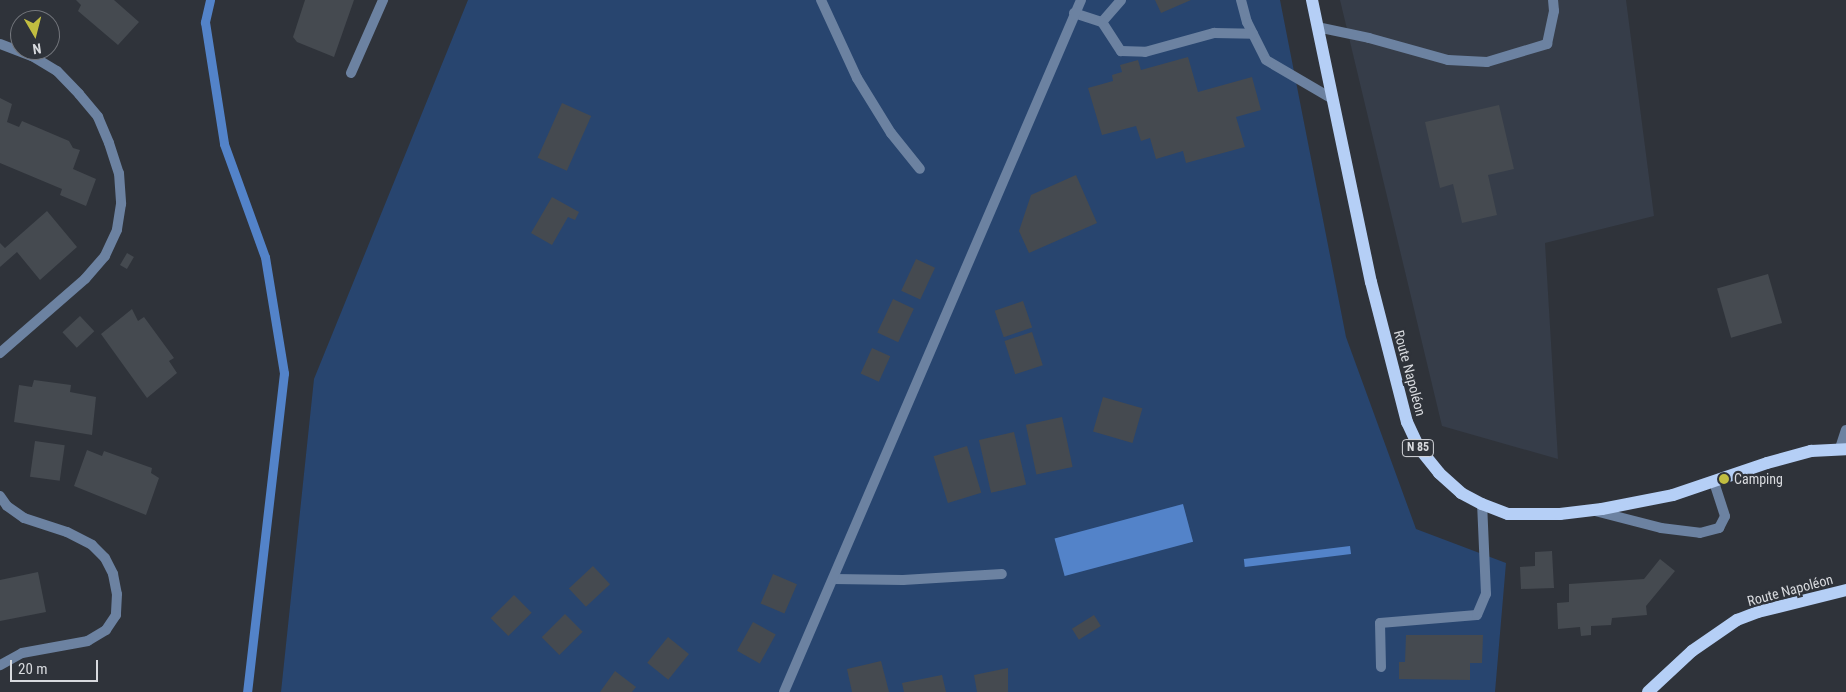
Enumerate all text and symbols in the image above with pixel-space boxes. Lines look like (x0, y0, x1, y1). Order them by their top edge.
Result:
north arrow (10, 10, 60, 60)
text: N (32, 40, 42, 57)
street label: Route Napoléon (1390, 328, 1430, 418)
road number: N 85 (1402, 438, 1434, 458)
place label: Camping (1734, 471, 1783, 487)
marker: Camping (1718, 473, 1730, 485)
street label: Route Napoléon (1745, 570, 1835, 610)
scale bar (12, 650, 100, 682)
text: 20 m (18, 660, 48, 678)

